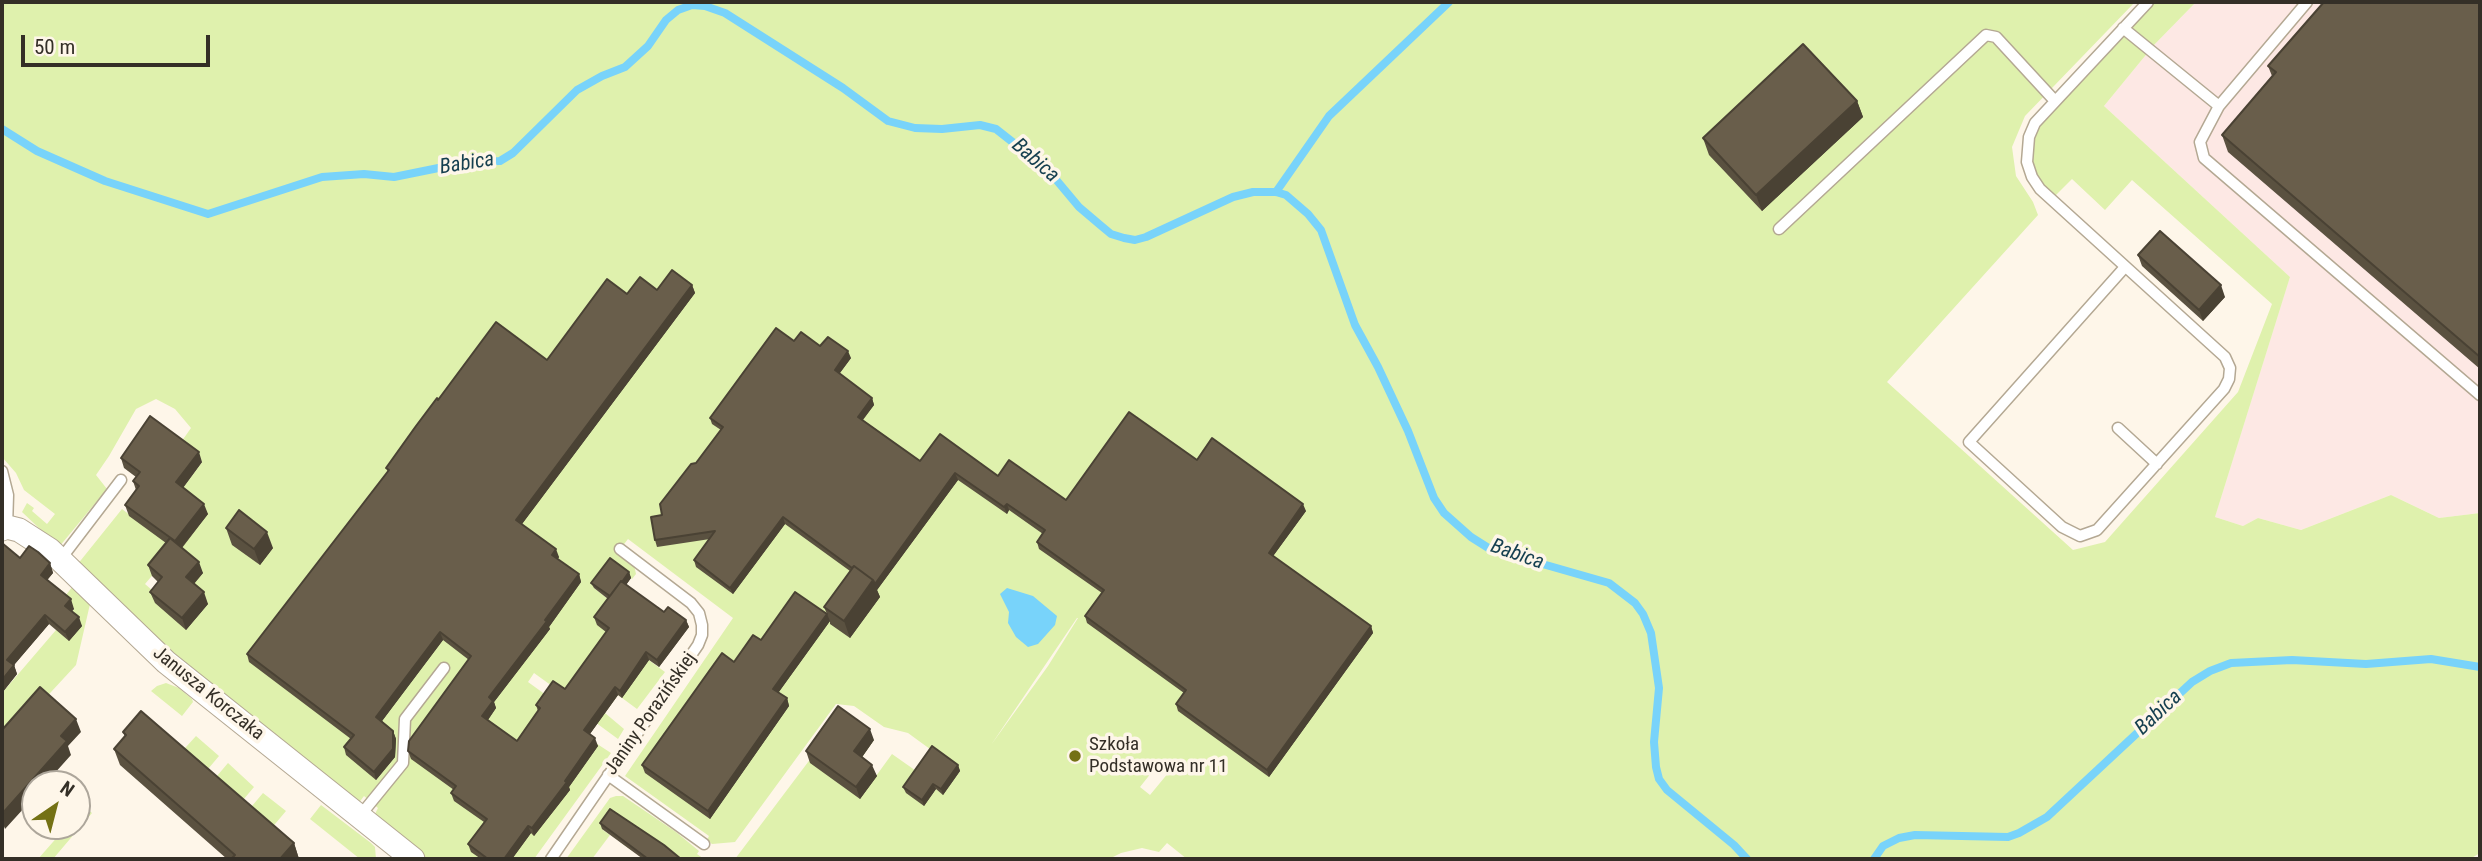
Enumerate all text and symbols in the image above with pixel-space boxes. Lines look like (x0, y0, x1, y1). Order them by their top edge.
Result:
scale bar (24, 21, 214, 65)
text: 50 m (34, 35, 75, 59)
water label: Babica (1006, 134, 1064, 188)
water label: Babica (438, 147, 496, 181)
water label: Babica (1487, 534, 1547, 576)
street label: Janusza Korczaka (148, 642, 268, 746)
street label: Janiny Porazińskiej (600, 648, 702, 780)
water label: Babica (2130, 685, 2188, 741)
place label: Szkoła Podstawowa nr 11 (1089, 734, 1228, 778)
marker: Szkoła Podstawowa nr 11 (1067, 748, 1083, 764)
north arrow (21, 770, 91, 840)
text: N (56, 776, 79, 802)

